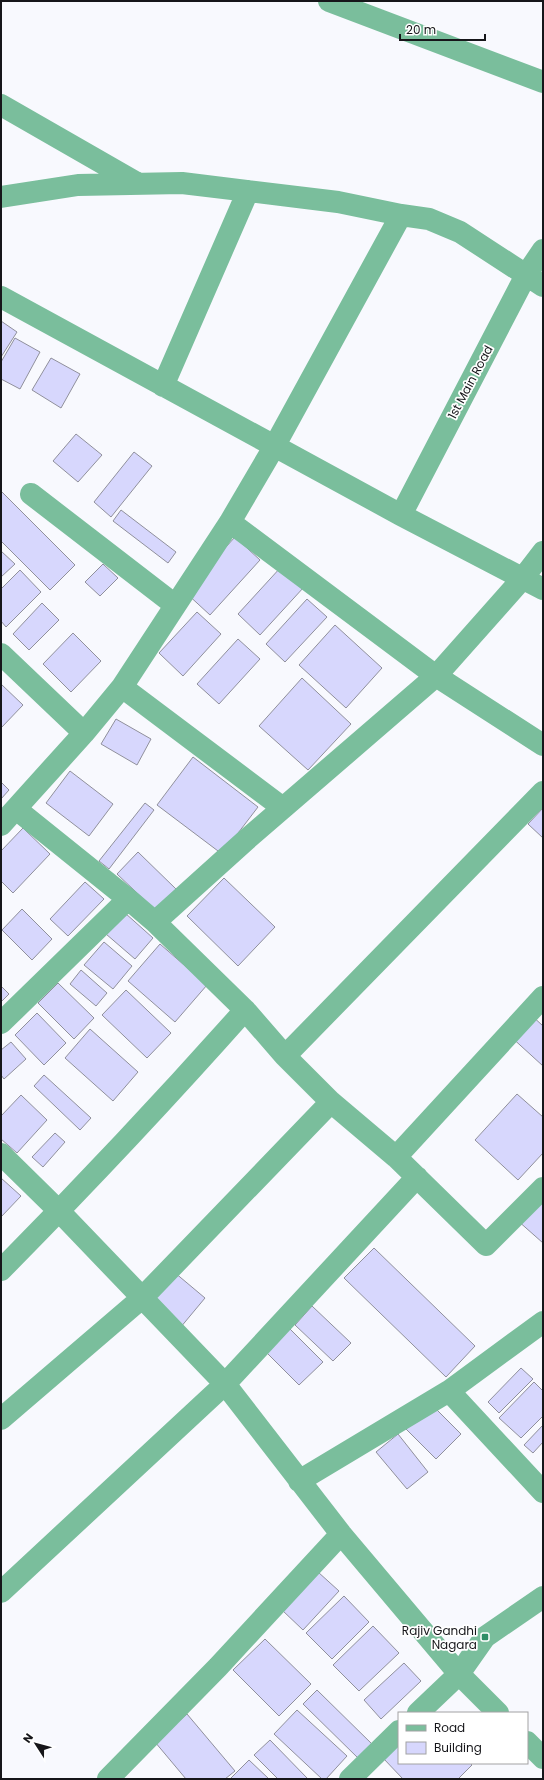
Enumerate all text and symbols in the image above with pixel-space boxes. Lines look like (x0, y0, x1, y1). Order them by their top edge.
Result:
scale bar (400, 16, 485, 42)
text: 20 m (406, 21, 436, 38)
street label: 1st Main Road (443, 342, 497, 422)
place label: Rajiv Gandhi Nagara (402, 1622, 477, 1653)
marker: Rajiv Gandhi Nagara (480, 1632, 490, 1642)
legend (398, 1712, 528, 1764)
text: Road (434, 1719, 465, 1736)
north arrow (16, 1724, 56, 1764)
text: N (19, 1730, 37, 1746)
text: Building (434, 1739, 482, 1756)

